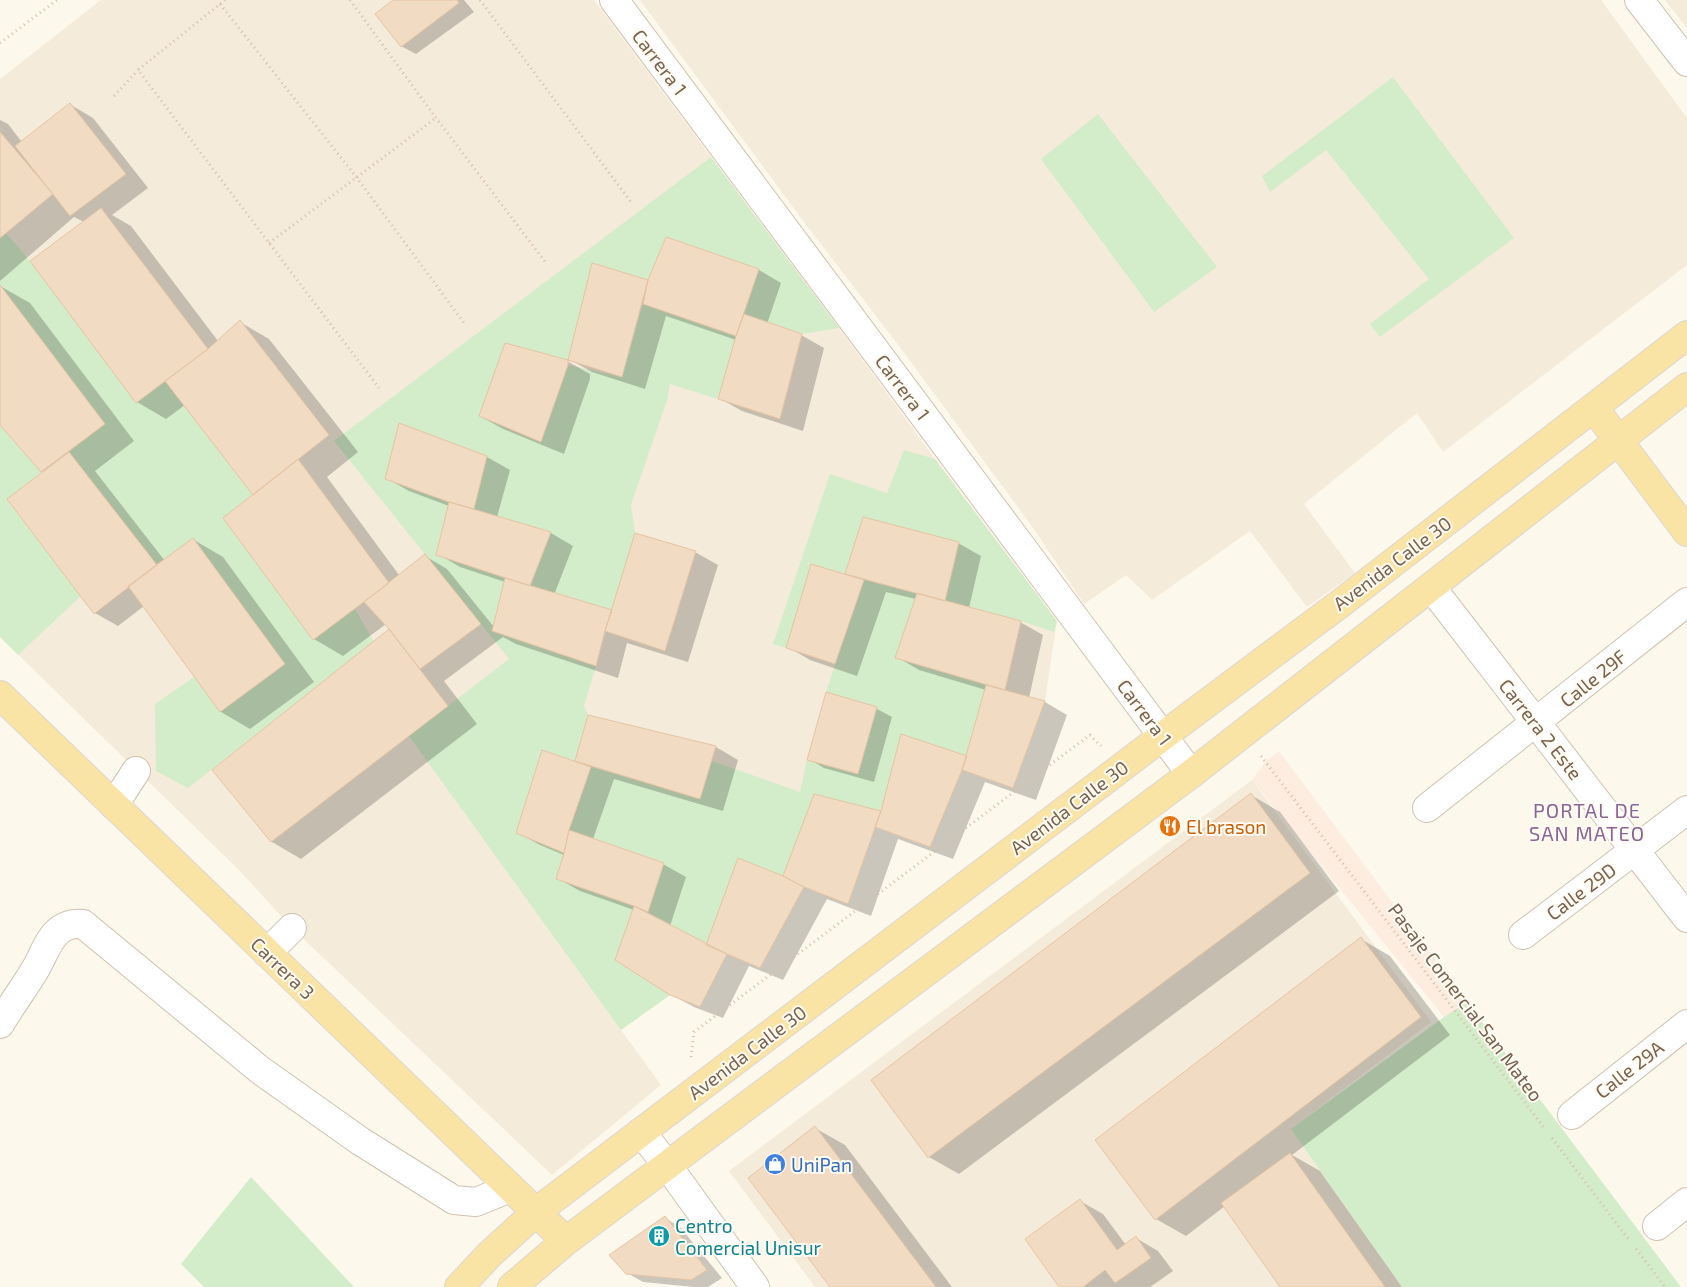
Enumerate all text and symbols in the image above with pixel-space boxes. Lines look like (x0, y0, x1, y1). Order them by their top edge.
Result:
street label: Carrera 1 (628, 25, 692, 99)
street label: Carrera 1 (871, 350, 935, 424)
street label: Avenida Calle 30 (1328, 511, 1456, 615)
street label: Calle 29F (1555, 644, 1631, 712)
street label: Carrera 2 Este (1495, 674, 1587, 784)
street label: Carrera 1 (1113, 675, 1177, 749)
street label: Avenida Calle 30 (1005, 755, 1133, 859)
district label: PORTAL DE SAN MATEO (1529, 798, 1645, 845)
restaurant icon: El brason (1158, 814, 1182, 838)
place label: El brason (1186, 815, 1266, 838)
street label: Calle 29D (1542, 857, 1620, 925)
street label: Pasaje Comercial San Mateo (1384, 898, 1548, 1106)
street label: Carrera 3 (246, 932, 320, 1004)
street label: Avenida Calle 30 (683, 1000, 811, 1104)
street label: Calle 29A (1590, 1035, 1668, 1103)
shop icon: UniPan (763, 1152, 787, 1176)
place label: UniPan (791, 1153, 852, 1176)
place label: Centro Comercial Unisur (675, 1214, 822, 1259)
building icon: Centro Comercial Unisur (647, 1224, 671, 1248)

